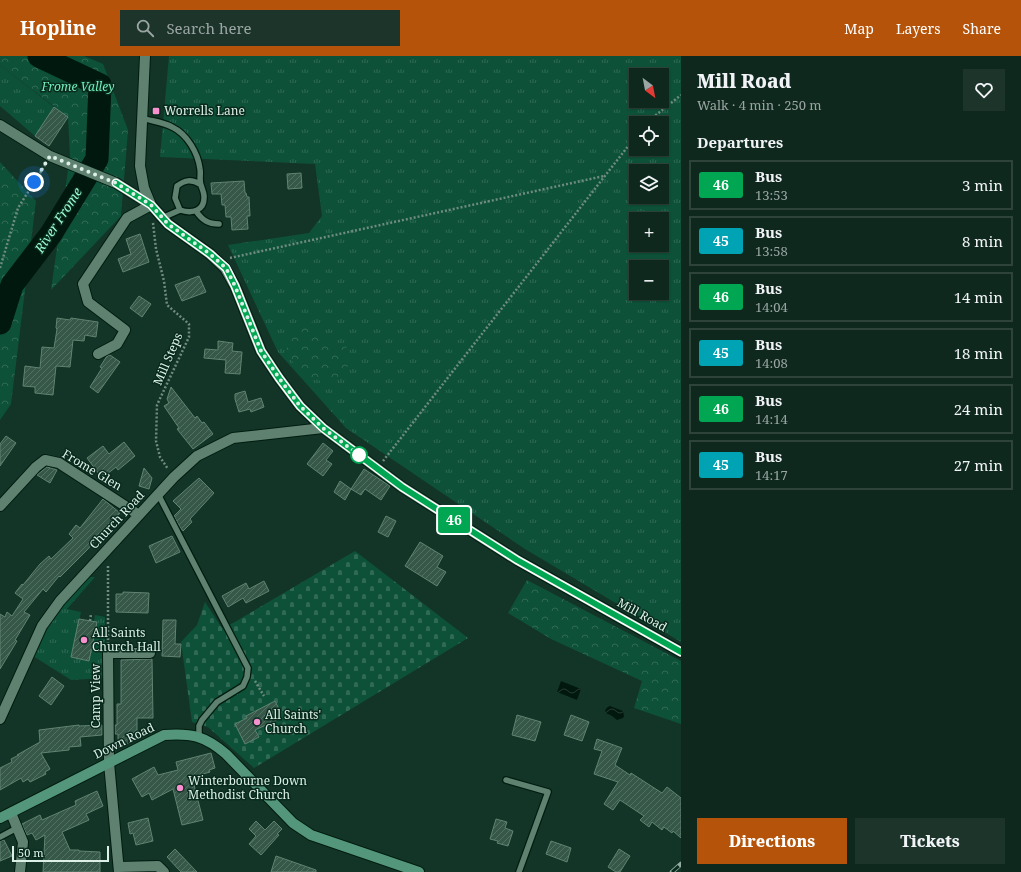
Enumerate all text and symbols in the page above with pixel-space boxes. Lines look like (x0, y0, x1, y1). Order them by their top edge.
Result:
search box (120, 10, 400, 46)
text: Hopline (20, 15, 96, 41)
icon: search (134, 17, 156, 39)
text: Search here (166, 18, 252, 38)
text: Map (844, 19, 874, 38)
text: Layers (896, 19, 941, 38)
text: Share (963, 19, 1001, 38)
north arrow (629, 68, 669, 108)
map controls (629, 68, 669, 300)
text: Mill Road (697, 68, 791, 94)
button: heart (963, 69, 1005, 111)
park label: Frome Valley (40, 78, 115, 95)
text: Walk · 4 min · 250 m (697, 96, 822, 114)
place label: Worrells Lane (164, 102, 245, 119)
marker: Worrells Lane (151, 106, 161, 116)
button: locate (629, 116, 669, 156)
text: Departures (697, 132, 783, 152)
button: layers (629, 164, 669, 204)
text: Bus (755, 166, 782, 186)
your location (24, 172, 44, 192)
text: 46 (713, 175, 729, 194)
text: 3 min (962, 175, 1003, 195)
water label: River Frome (30, 183, 86, 257)
text: 13:53 (755, 186, 788, 204)
button: + (629, 212, 669, 252)
text: Bus (755, 222, 782, 242)
text: 45 (713, 231, 729, 250)
text: 8 min (962, 231, 1003, 251)
text: 13:58 (755, 242, 788, 260)
button: − (629, 260, 669, 300)
text: Bus (755, 278, 782, 298)
text: 46 (713, 287, 729, 306)
text: 14 min (954, 287, 1003, 307)
text: 14:04 (755, 298, 788, 316)
street label: Mill Steps (149, 330, 186, 388)
text: Bus (755, 334, 782, 354)
text: 45 (713, 343, 729, 362)
text: 18 min (954, 343, 1003, 363)
text: 14:08 (755, 354, 788, 372)
text: Bus (755, 390, 782, 410)
text: 46 (713, 399, 729, 418)
text: 24 min (954, 399, 1003, 419)
text: 14:14 (755, 410, 788, 428)
street label: Frome Glen (59, 445, 126, 494)
unlabelled marker (350, 446, 368, 464)
text: Bus (755, 446, 782, 466)
text: 45 (713, 455, 729, 474)
text: 27 min (954, 455, 1003, 475)
text: 14:17 (755, 466, 788, 484)
street label: Church Road (85, 486, 148, 552)
line badge: 46 (436, 507, 472, 533)
text: 46 (446, 510, 462, 529)
street label: Mill Road (614, 594, 671, 636)
place label: All Saints Church Hall (92, 624, 161, 655)
marker: All Saints Church Hall (79, 635, 89, 645)
street label: Camp View (87, 663, 104, 728)
place label: All Saints' Church (265, 706, 321, 737)
marker: All Saints' Church (252, 717, 262, 727)
street label: Down Road (90, 718, 158, 763)
place label: Winterbourne Down Methodist Church (188, 772, 307, 803)
marker: Winterbourne Down Methodist Church (175, 783, 185, 793)
button: Directions (697, 818, 847, 864)
button: Tickets (855, 818, 1005, 864)
scale bar (12, 844, 109, 863)
text: 50 m (18, 845, 44, 860)

